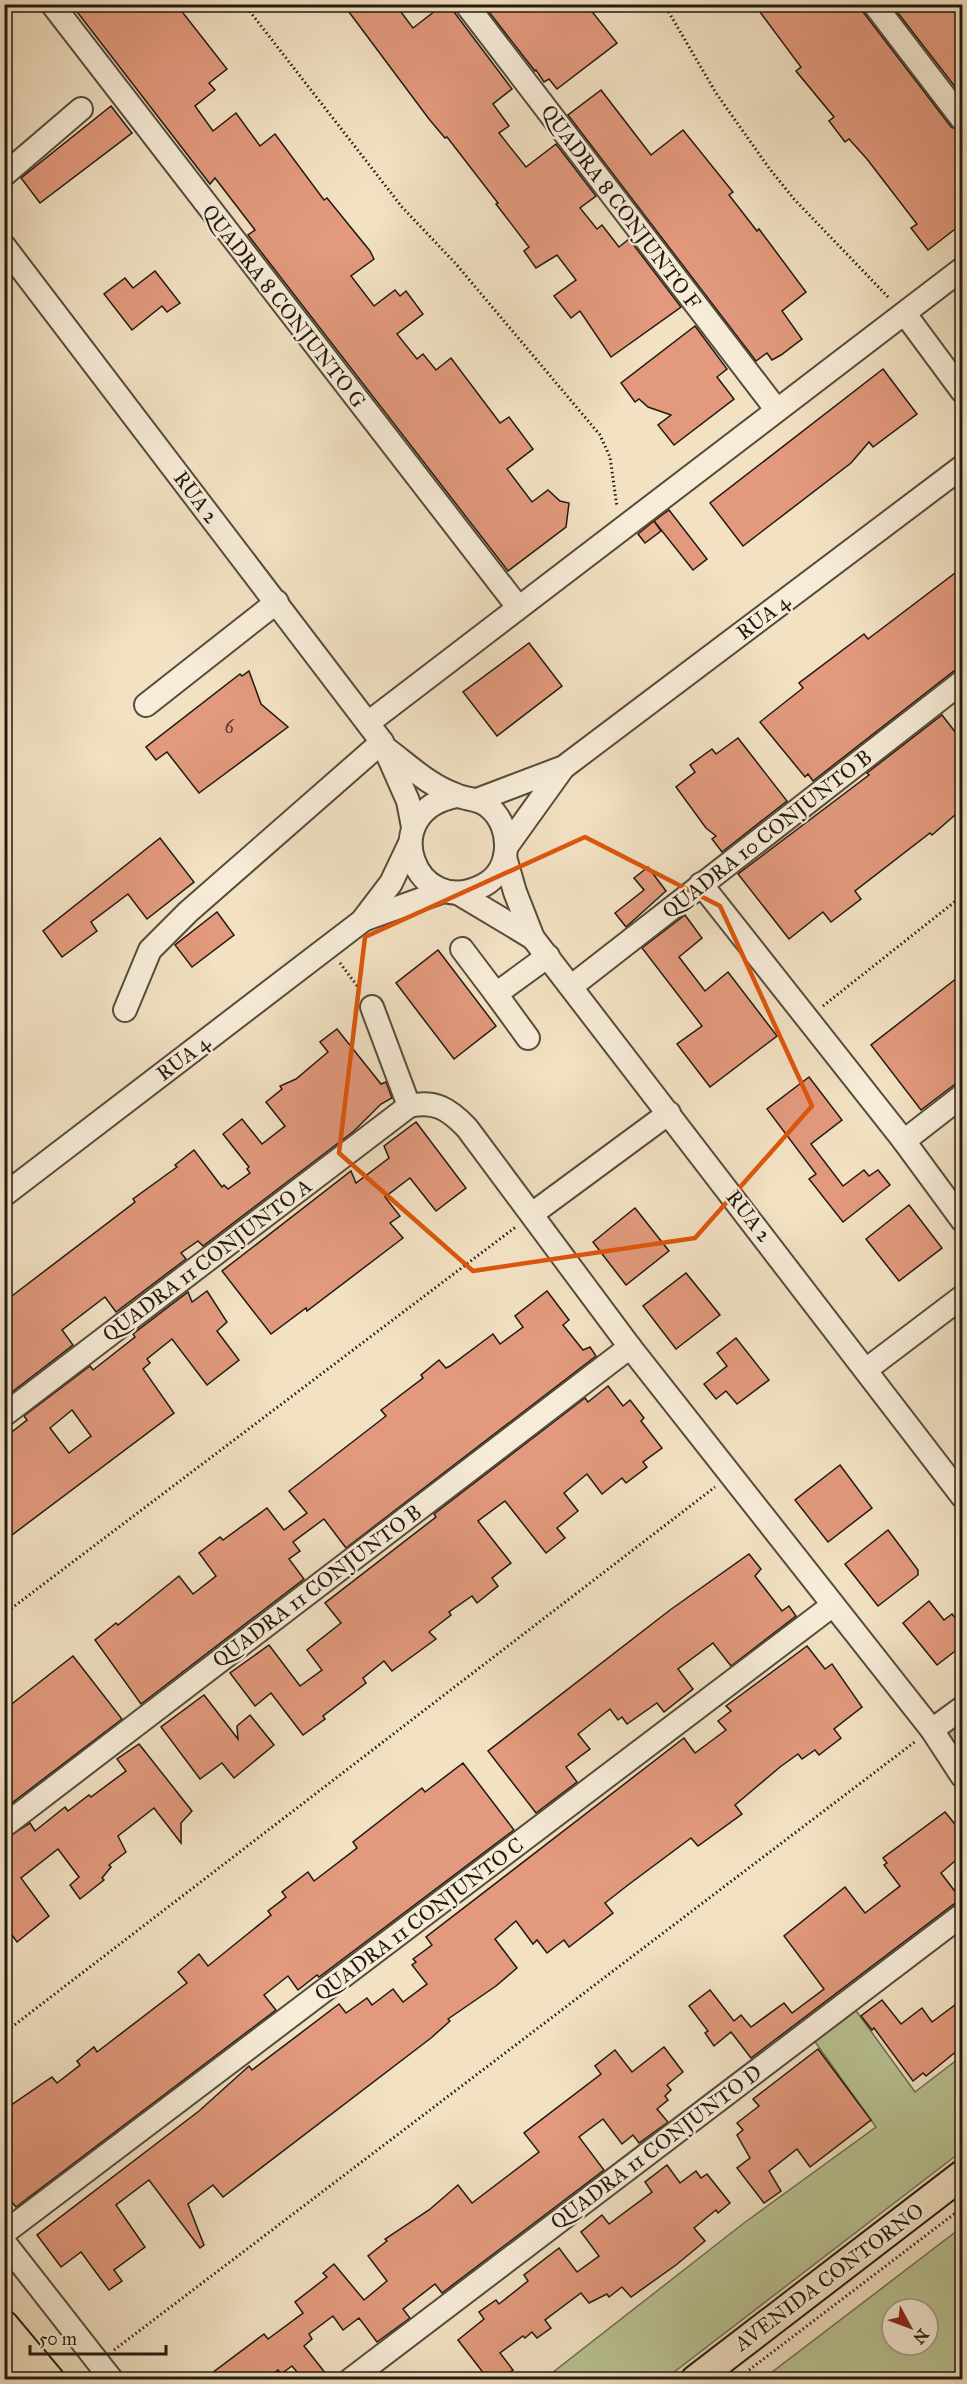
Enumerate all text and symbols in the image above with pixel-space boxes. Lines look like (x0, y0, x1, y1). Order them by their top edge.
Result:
street label: QUADRA 8 CONJUNTO F (536, 100, 707, 315)
street label: QUADRA 8 CONJUNTO G (196, 199, 372, 413)
street label: RUA 2 (168, 466, 225, 529)
street label: RUA 4 (731, 588, 796, 646)
house number: 6 (224, 716, 234, 738)
street label: QUADRA 10 CONJUNTO B (657, 744, 877, 924)
street label: RUA 4 (151, 1029, 216, 1087)
street label: QUADRA 11 CONJUNTO A (97, 1173, 317, 1347)
street label: RUA 2 (721, 1185, 778, 1248)
street label: QUADRA 11 CONJUNTO B (207, 1499, 427, 1673)
street label: QUADRA 11 CONJUNTO C (309, 1832, 529, 2006)
street label: QUADRA 11 CONJUNTO D (545, 2059, 767, 2235)
street label: AVENIDA CONTORNO (729, 2198, 929, 2356)
north arrow (880, 2297, 940, 2357)
scale bar (30, 2318, 166, 2356)
text: 50 m (39, 2328, 77, 2350)

